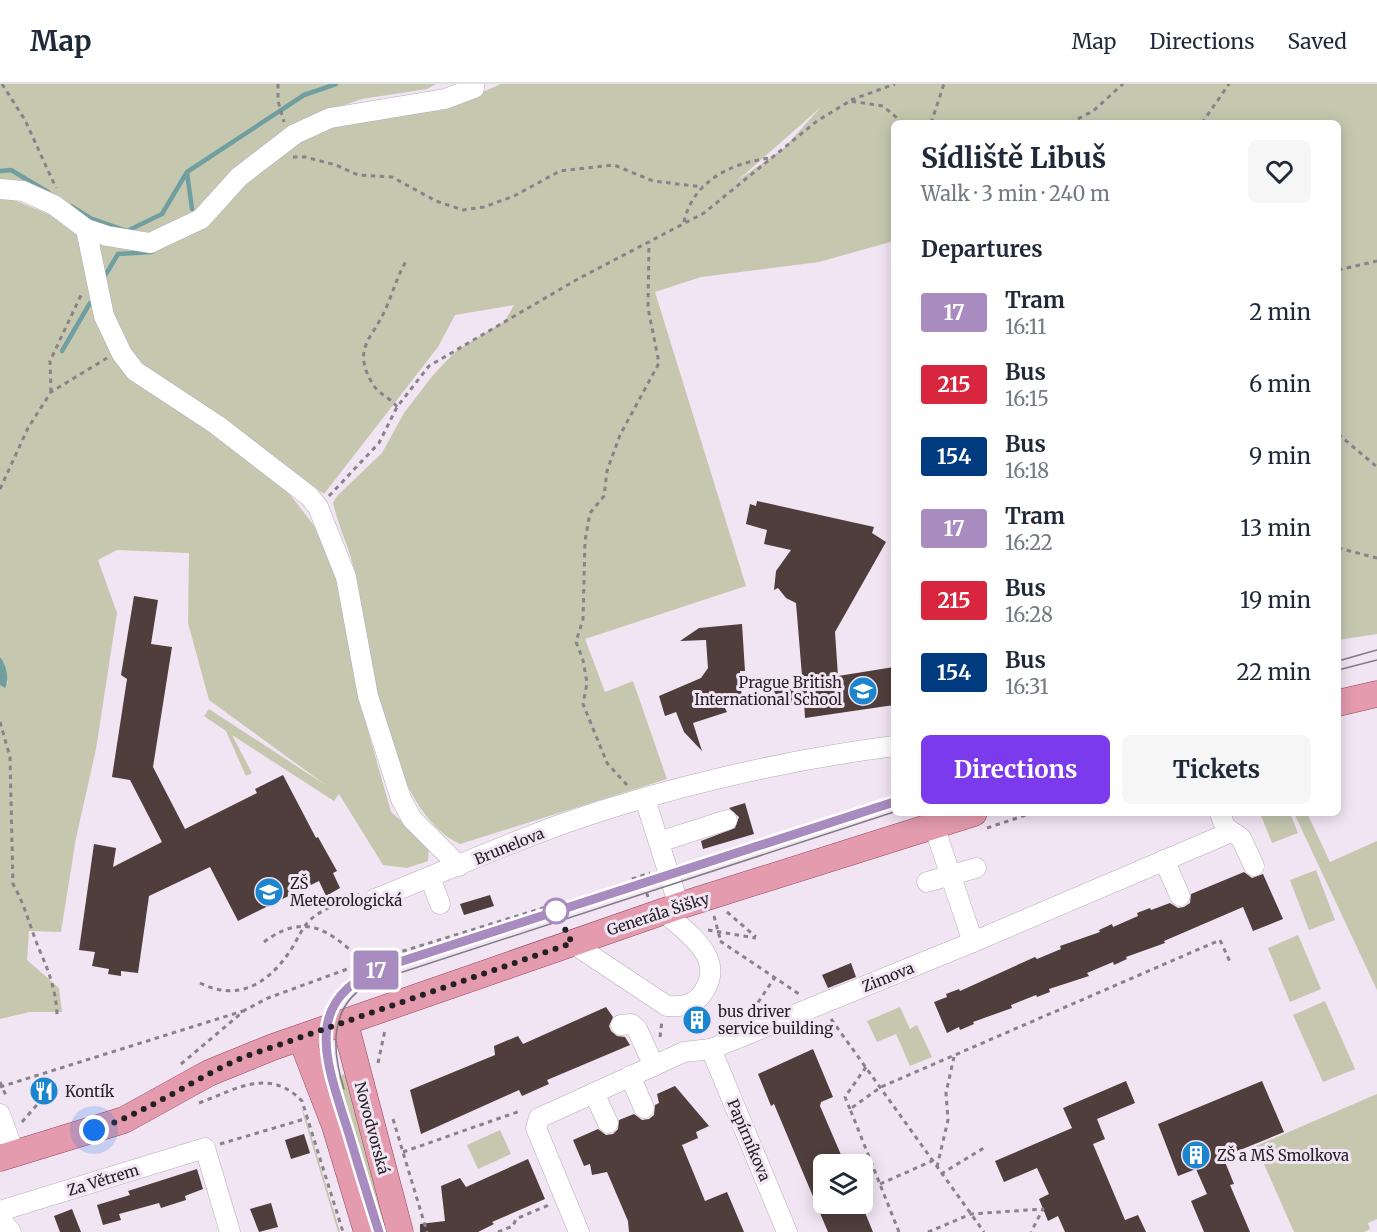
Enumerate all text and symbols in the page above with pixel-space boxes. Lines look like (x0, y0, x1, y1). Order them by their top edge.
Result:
text: Map (30, 23, 92, 59)
text: Map (1072, 28, 1116, 55)
text: Directions (1149, 28, 1254, 55)
text: Saved (1287, 28, 1347, 55)
text: Sídliště Libuš (921, 140, 1106, 176)
button: heart (1248, 140, 1311, 203)
text: Walk · 3 min · 240 m (921, 181, 1110, 206)
text: Departures (921, 235, 1043, 263)
text: Tram (1005, 286, 1065, 314)
text: 2 min (1249, 298, 1311, 326)
text: 17 (943, 299, 965, 326)
text: 16:11 (1005, 314, 1046, 339)
text: Bus (1005, 358, 1046, 386)
text: 6 min (1249, 370, 1311, 398)
text: 215 (937, 371, 971, 398)
text: 16:15 (1005, 386, 1049, 411)
text: Bus (1005, 430, 1046, 458)
text: 9 min (1249, 442, 1311, 470)
text: 154 (937, 443, 971, 470)
text: 16:18 (1005, 458, 1049, 483)
text: Tram (1005, 502, 1065, 530)
text: 13 min (1240, 514, 1311, 542)
text: 17 (943, 515, 965, 542)
text: 16:22 (1005, 530, 1053, 555)
text: Bus (1005, 574, 1046, 602)
text: 19 min (1240, 586, 1311, 614)
text: 215 (937, 587, 971, 614)
text: 16:28 (1005, 602, 1053, 627)
text: Bus (1005, 646, 1046, 674)
text: 22 min (1237, 658, 1311, 686)
text: 154 (937, 659, 971, 686)
place label: Prague British International School (694, 673, 842, 709)
text: 16:31 (1005, 674, 1049, 699)
school or university icon: Prague British International School (847, 675, 879, 707)
button: Directions (921, 735, 1110, 804)
button: Tickets (1122, 735, 1311, 804)
street label: Brunelova (471, 823, 547, 869)
place label: ZŠ Meteorologická (290, 873, 402, 910)
school or university icon: ZŠ Meteorologická (253, 876, 285, 908)
street label: Generála Šišky (604, 887, 712, 940)
unlabelled marker (543, 898, 569, 924)
line badge: 17 (349, 950, 403, 990)
text: 17 (365, 957, 387, 984)
street label: Zimova (859, 958, 917, 996)
place label: bus driver service building (717, 1002, 833, 1038)
building icon: bus driver service building (681, 1004, 713, 1036)
restaurant icon: Kontík (28, 1075, 60, 1107)
street label: Novodvorská (351, 1080, 393, 1176)
place label: Kontík (65, 1082, 115, 1101)
street label: Papírníkova (723, 1096, 775, 1184)
your location (79, 1115, 109, 1145)
building icon: ZŠ a MŠ Smolkova (1180, 1139, 1212, 1171)
place label: ZŠ a MŠ Smolkova (1217, 1145, 1349, 1165)
map controls (813, 1154, 873, 1214)
button: layers (813, 1154, 873, 1214)
street label: Za Větrem (65, 1160, 141, 1200)

